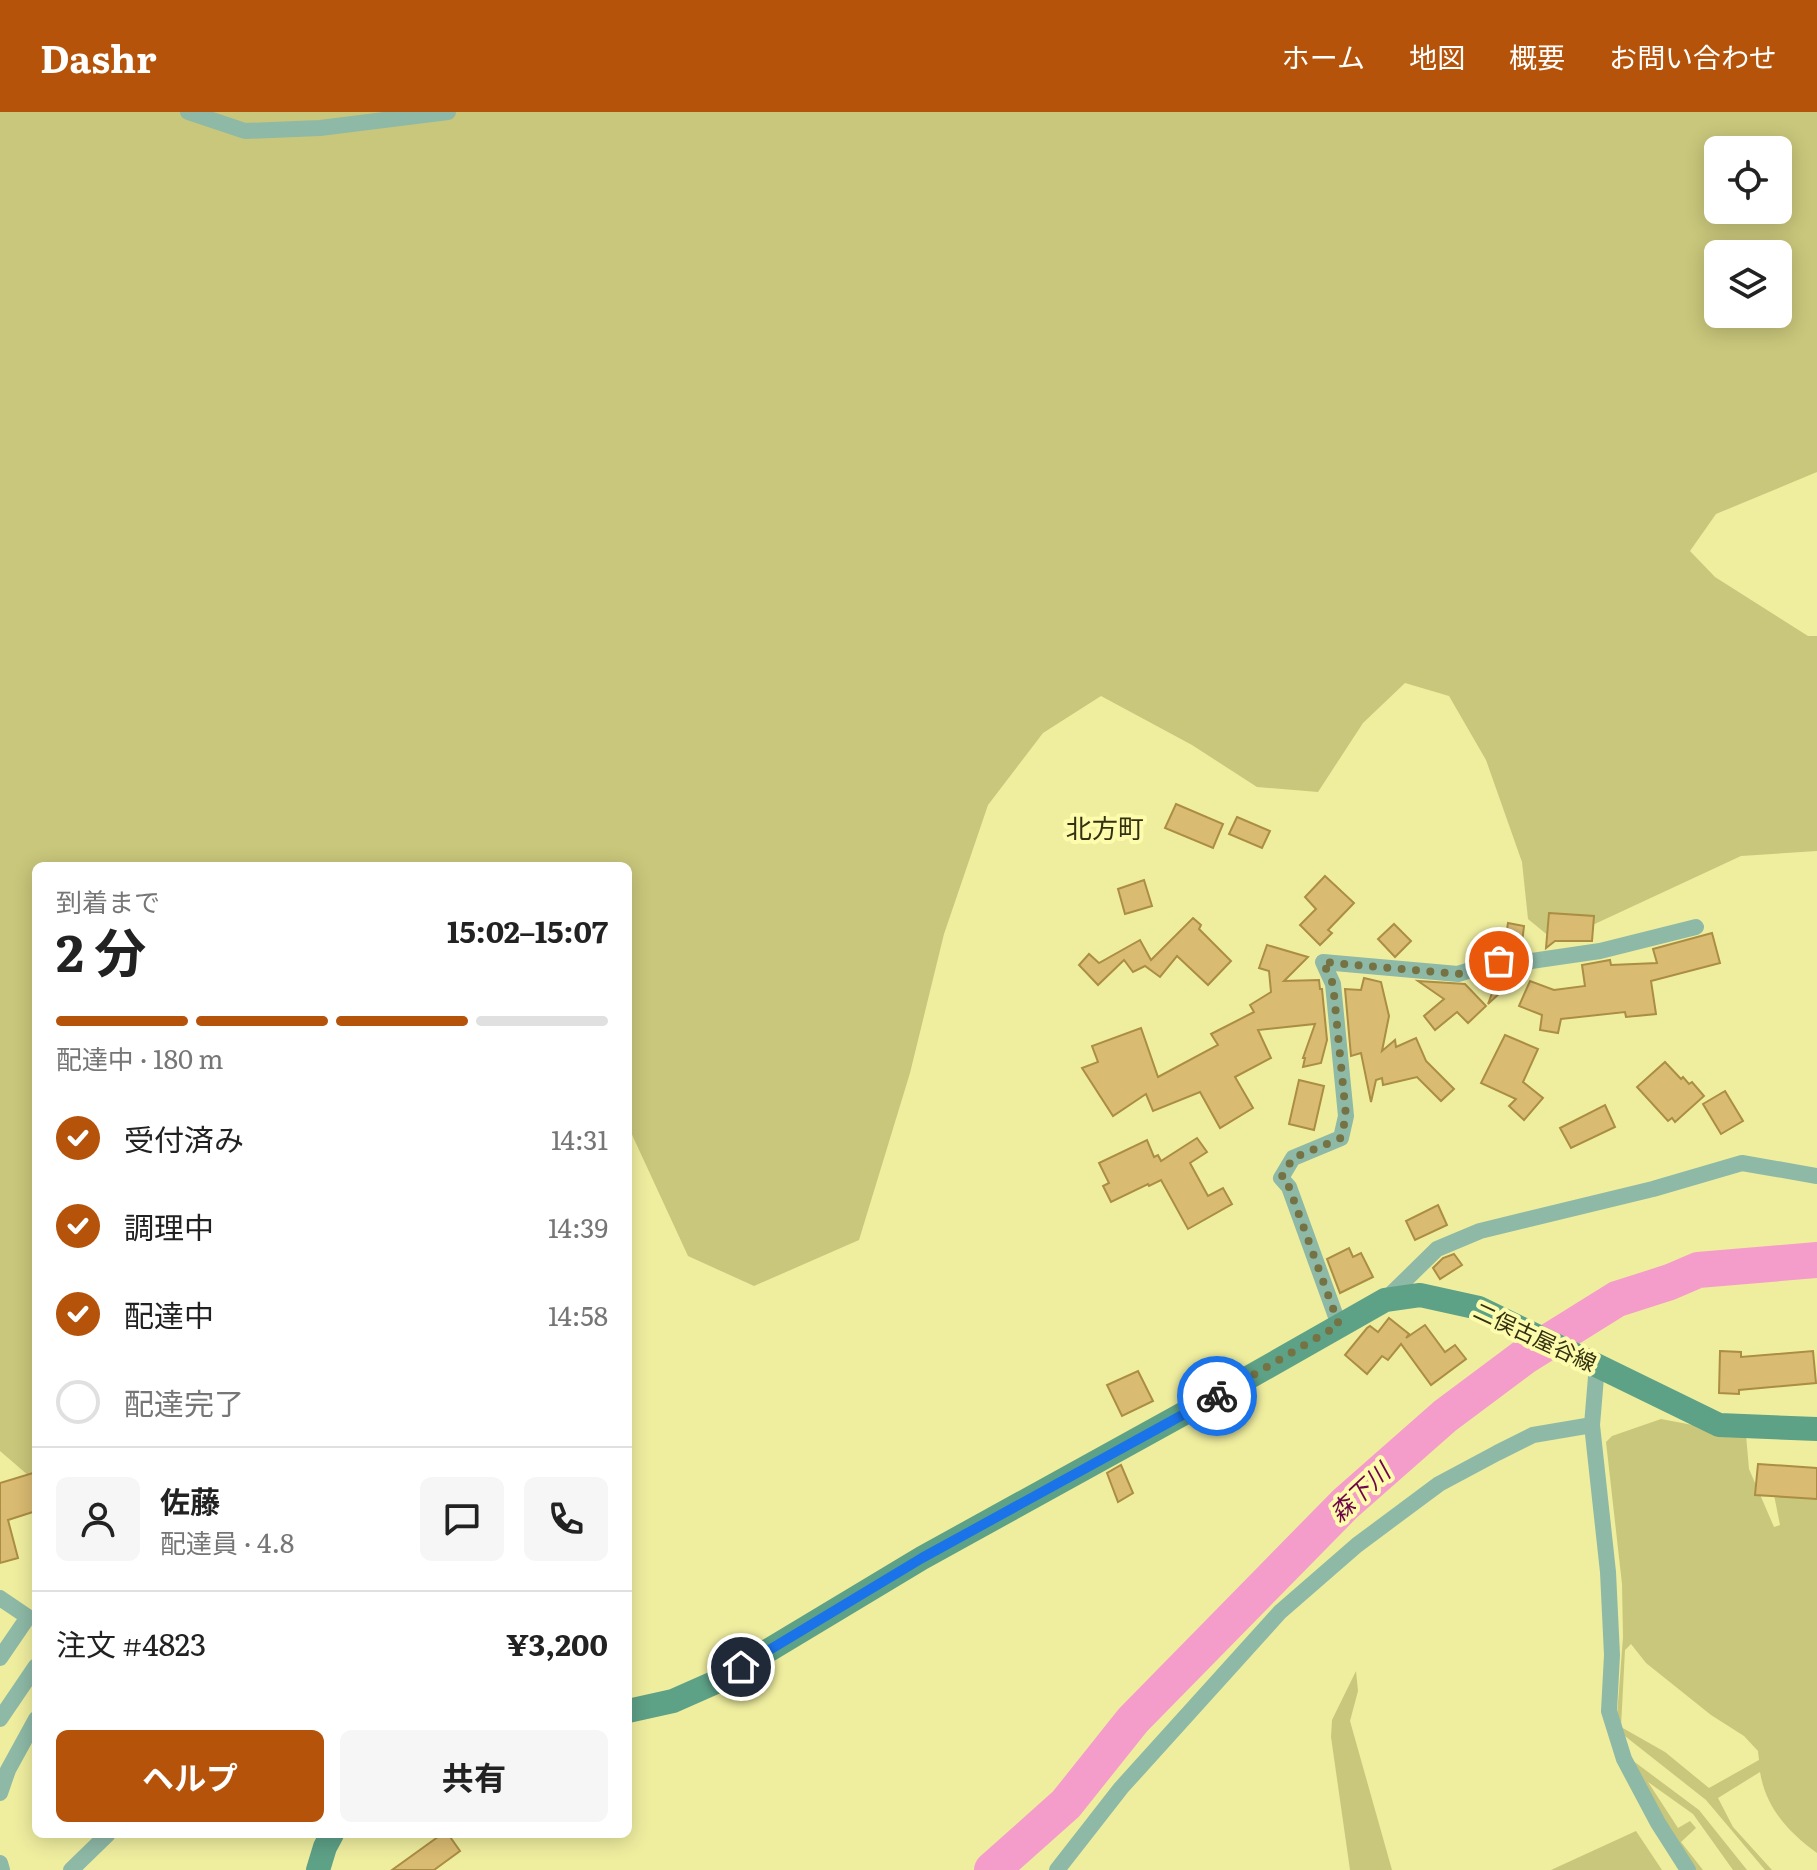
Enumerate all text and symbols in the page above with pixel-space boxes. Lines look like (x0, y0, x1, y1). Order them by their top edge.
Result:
text: Dashr (40, 28, 157, 85)
text: ホーム (1282, 35, 1365, 77)
text: 地図 (1409, 35, 1465, 77)
text: 概要 (1509, 35, 1565, 77)
text: お問い合わせ (1609, 35, 1777, 77)
map controls (1704, 136, 1792, 328)
button: locate (1704, 136, 1792, 224)
button: layers (1704, 240, 1792, 328)
district label: 北方町 (1066, 807, 1144, 846)
text: 到着まで (56, 881, 160, 920)
text: 15:02–15:07 (447, 908, 608, 952)
text: 2 分 (56, 911, 146, 988)
pin (1465, 927, 1533, 995)
icon: bag (1477, 939, 1521, 983)
text: 配達中 · 180 m (56, 1038, 223, 1077)
icon: check (56, 1116, 100, 1160)
text: 受付済み (124, 1116, 244, 1160)
text: 14:31 (551, 1119, 608, 1158)
icon: check (56, 1204, 100, 1248)
text: 調理中 (124, 1204, 214, 1248)
text: 14:39 (548, 1207, 608, 1246)
icon: check (56, 1292, 100, 1336)
text: 配達中 (124, 1292, 214, 1336)
street label: 二俣古屋谷線 (1469, 1293, 1602, 1378)
text: 14:58 (548, 1295, 608, 1334)
courier (1177, 1356, 1257, 1436)
icon: bike (1195, 1374, 1239, 1418)
text: 配達完了 (124, 1380, 244, 1424)
water label: 森下川 (1320, 1452, 1399, 1529)
button: person (56, 1477, 140, 1561)
button: chat (420, 1477, 504, 1561)
button: phone (524, 1477, 608, 1561)
text: 佐藤 (160, 1478, 220, 1522)
text: 配達員 · 4.8 (160, 1522, 294, 1561)
text: 注文 #4823 (56, 1621, 206, 1665)
text: ¥3,200 (506, 1621, 608, 1665)
pin (707, 1633, 775, 1701)
icon: home (719, 1645, 763, 1689)
button: ヘルプ (56, 1730, 324, 1822)
button: 共有 (340, 1730, 608, 1822)

